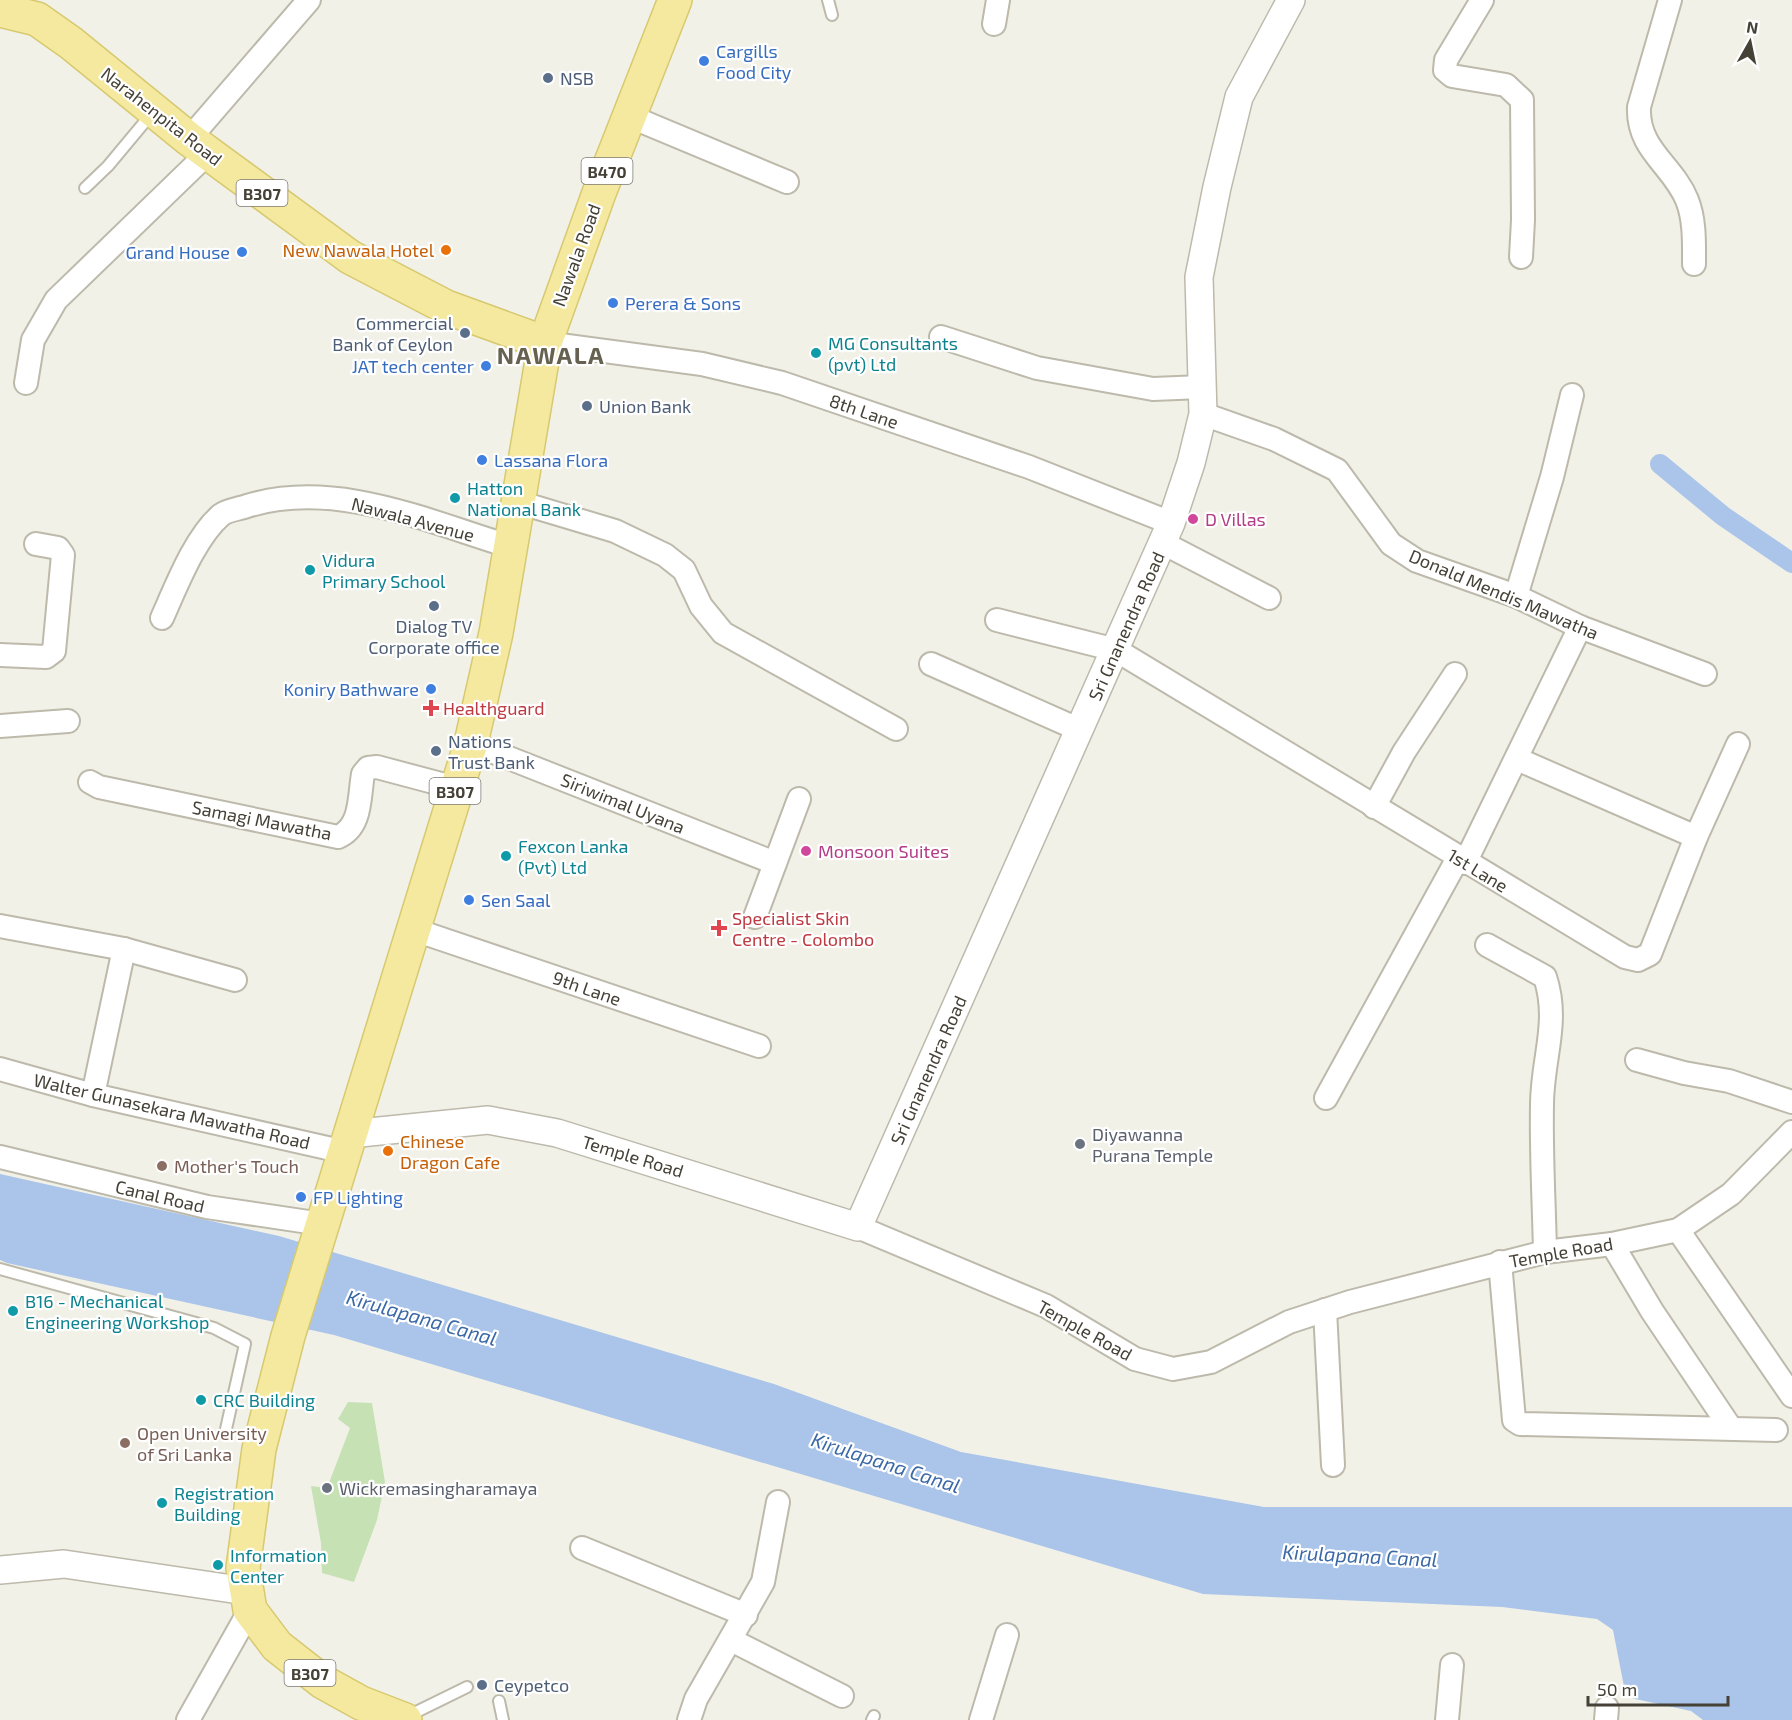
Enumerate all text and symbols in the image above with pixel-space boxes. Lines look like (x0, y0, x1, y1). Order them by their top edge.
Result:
north arrow (1720, 12, 1780, 72)
text: N (1745, 16, 1760, 37)
place label: Cargills Food City (716, 40, 792, 83)
marker: Cargills Food City (697, 54, 711, 68)
street label: Narahenpita Road (97, 62, 227, 170)
place label: NSB (560, 67, 594, 89)
marker: NSB (541, 71, 555, 85)
road number: B470 (582, 158, 632, 184)
road number: B307 (236, 180, 288, 206)
street label: Nawala Road (547, 201, 605, 309)
place label: New Nawala Hotel (283, 239, 435, 261)
place label: Grand House (125, 241, 230, 263)
marker: New Nawala Hotel (439, 243, 453, 257)
marker: Grand House (235, 245, 249, 259)
place label: Perera & Sons (625, 292, 741, 314)
marker: Perera & Sons (606, 296, 620, 310)
place label: Commercial Bank of Ceylon (332, 312, 454, 355)
marker: Commercial Bank of Ceylon (458, 326, 472, 340)
place label: MG Consultants (pvt) Ltd (828, 332, 958, 375)
district label: NAWALA (497, 340, 605, 369)
marker: MG Consultants (pvt) Ltd (809, 346, 823, 360)
place label: JAT tech center (352, 355, 474, 377)
marker: JAT tech center (479, 359, 493, 373)
street label: 8th Lane (827, 389, 901, 433)
place label: Union Bank (599, 395, 691, 417)
marker: Union Bank (580, 399, 594, 413)
place label: Lassana Flora (494, 449, 608, 471)
marker: Lassana Flora (475, 453, 489, 467)
place label: Hatton National Bank (467, 477, 581, 520)
marker: Hatton National Bank (448, 491, 462, 505)
street label: Nawala Avenue (349, 492, 477, 546)
place label: D Villas (1205, 508, 1266, 530)
marker: D Villas (1186, 512, 1200, 526)
street label: Donald Mendis Mawatha (1406, 544, 1602, 644)
street label: Sri Gnanendra Road (1083, 548, 1169, 704)
place label: Vidura Primary School (322, 549, 446, 592)
marker: Vidura Primary School (303, 563, 317, 577)
marker: Dialog TV Corporate office (427, 599, 441, 613)
place label: Dialog TV Corporate office (368, 615, 500, 658)
place label: Koniry Bathware (283, 678, 419, 700)
marker: Koniry Bathware (424, 682, 438, 696)
place label: Healthguard (443, 697, 545, 719)
marker: Healthguard (424, 701, 438, 715)
place label: Nations Trust Bank (448, 730, 535, 773)
marker: Nations Trust Bank (429, 744, 443, 758)
street label: Siriwimal Uyana (558, 768, 688, 838)
road number: B307 (430, 778, 480, 804)
street label: Samagi Mawatha (190, 796, 334, 844)
place label: Fexcon Lanka (Pvt) Ltd (518, 835, 628, 878)
place label: Monsoon Suites (818, 840, 949, 862)
street label: 1st Lane (1444, 843, 1512, 897)
marker: Monsoon Suites (799, 844, 813, 858)
marker: Fexcon Lanka (Pvt) Ltd (499, 849, 513, 863)
place label: Sen Saal (481, 889, 551, 911)
marker: Sen Saal (462, 893, 476, 907)
place label: Specialist Skin Centre - Colombo (732, 907, 874, 950)
marker: Specialist Skin Centre - Colombo (710, 919, 728, 937)
street label: 9th Lane (550, 966, 624, 1010)
street label: Sri Gnanendra Road (885, 992, 971, 1148)
street label: Walter Gunasekara Mawatha Road (32, 1068, 312, 1154)
place label: Diyawanna Purana Temple (1092, 1123, 1213, 1166)
place label: Chinese Dragon Cafe (400, 1130, 500, 1173)
street label: Temple Road (580, 1130, 686, 1182)
marker: Diyawanna Purana Temple (1073, 1137, 1087, 1151)
marker: Chinese Dragon Cafe (381, 1144, 395, 1158)
place label: Mother's Touch (174, 1155, 299, 1177)
marker: Mother's Touch (155, 1159, 169, 1173)
street label: Canal Road (113, 1175, 207, 1217)
place label: FP Lighting (313, 1186, 403, 1208)
marker: FP Lighting (294, 1190, 308, 1204)
street label: Temple Road (1507, 1232, 1615, 1272)
water label: Kirulapana Canal (344, 1284, 500, 1350)
place label: B16 - Mechanical Engineering Workshop (25, 1290, 209, 1333)
street label: Temple Road (1034, 1295, 1136, 1365)
marker: B16 - Mechanical Engineering Workshop (6, 1304, 20, 1318)
place label: CRC Building (213, 1389, 315, 1411)
marker: CRC Building (194, 1393, 208, 1407)
place label: Open University of Sri Lanka (137, 1422, 267, 1465)
water label: Kirulapana Canal (808, 1427, 964, 1497)
marker: Open University of Sri Lanka (118, 1436, 132, 1450)
place label: Wickremasingharamaya (339, 1477, 537, 1499)
marker: Wickremasingharamaya (320, 1481, 334, 1495)
place label: Registration Building (174, 1482, 274, 1525)
marker: Registration Building (155, 1496, 169, 1510)
water label: Kirulapana Canal (1282, 1539, 1438, 1571)
place label: Information Center (230, 1544, 327, 1587)
marker: Information Center (211, 1558, 225, 1572)
road number: B307 (284, 1660, 336, 1686)
scale bar (1588, 1669, 1728, 1707)
place label: Ceypetco (494, 1674, 569, 1696)
marker: Ceypetco (475, 1678, 489, 1692)
text: 50 m (1597, 1678, 1637, 1700)

